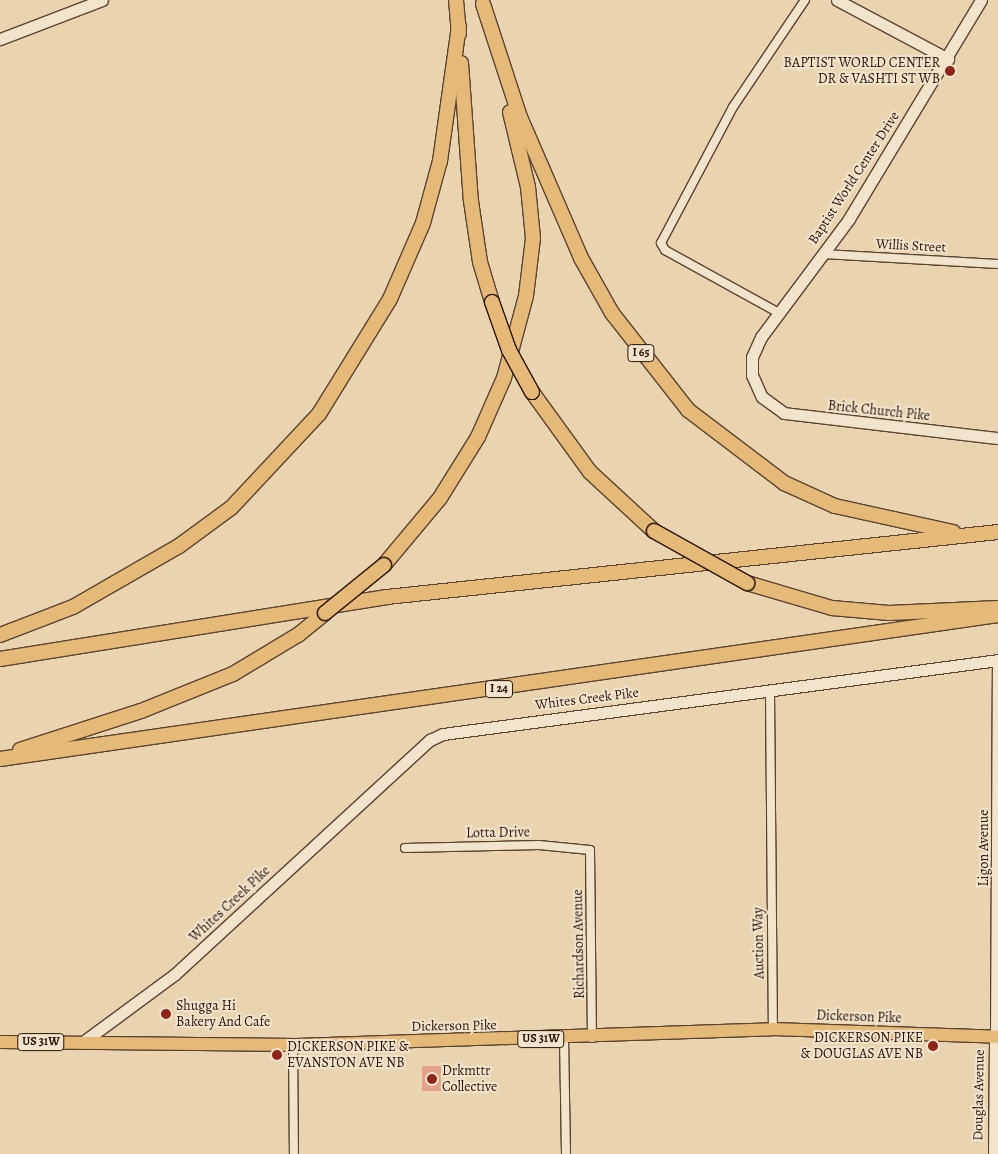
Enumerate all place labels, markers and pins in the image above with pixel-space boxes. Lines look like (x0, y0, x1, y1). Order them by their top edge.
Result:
place label: BAPTIST WORLD CENTER DR & VASHTI ST WB (784, 55, 940, 88)
marker: BAPTIST WORLD CENTER DR & VASHTI ST WB (944, 65, 956, 77)
place label: Shugga Hi Bakery And Cafe (176, 998, 270, 1030)
marker: Shugga Hi Bakery And Cafe (160, 1008, 172, 1020)
place label: DICKERSON PIKE & DOUGLAS AVE NB (801, 1030, 923, 1062)
place label: DICKERSON PIKE & EVANSTON AVE NB (287, 1039, 409, 1072)
marker: DICKERSON PIKE & DOUGLAS AVE NB (927, 1040, 939, 1052)
marker: DICKERSON PIKE & EVANSTON AVE NB (271, 1049, 283, 1061)
place label: Drkmttr Collective (442, 1063, 497, 1096)
marker: Drkmttr Collective (426, 1073, 438, 1085)

